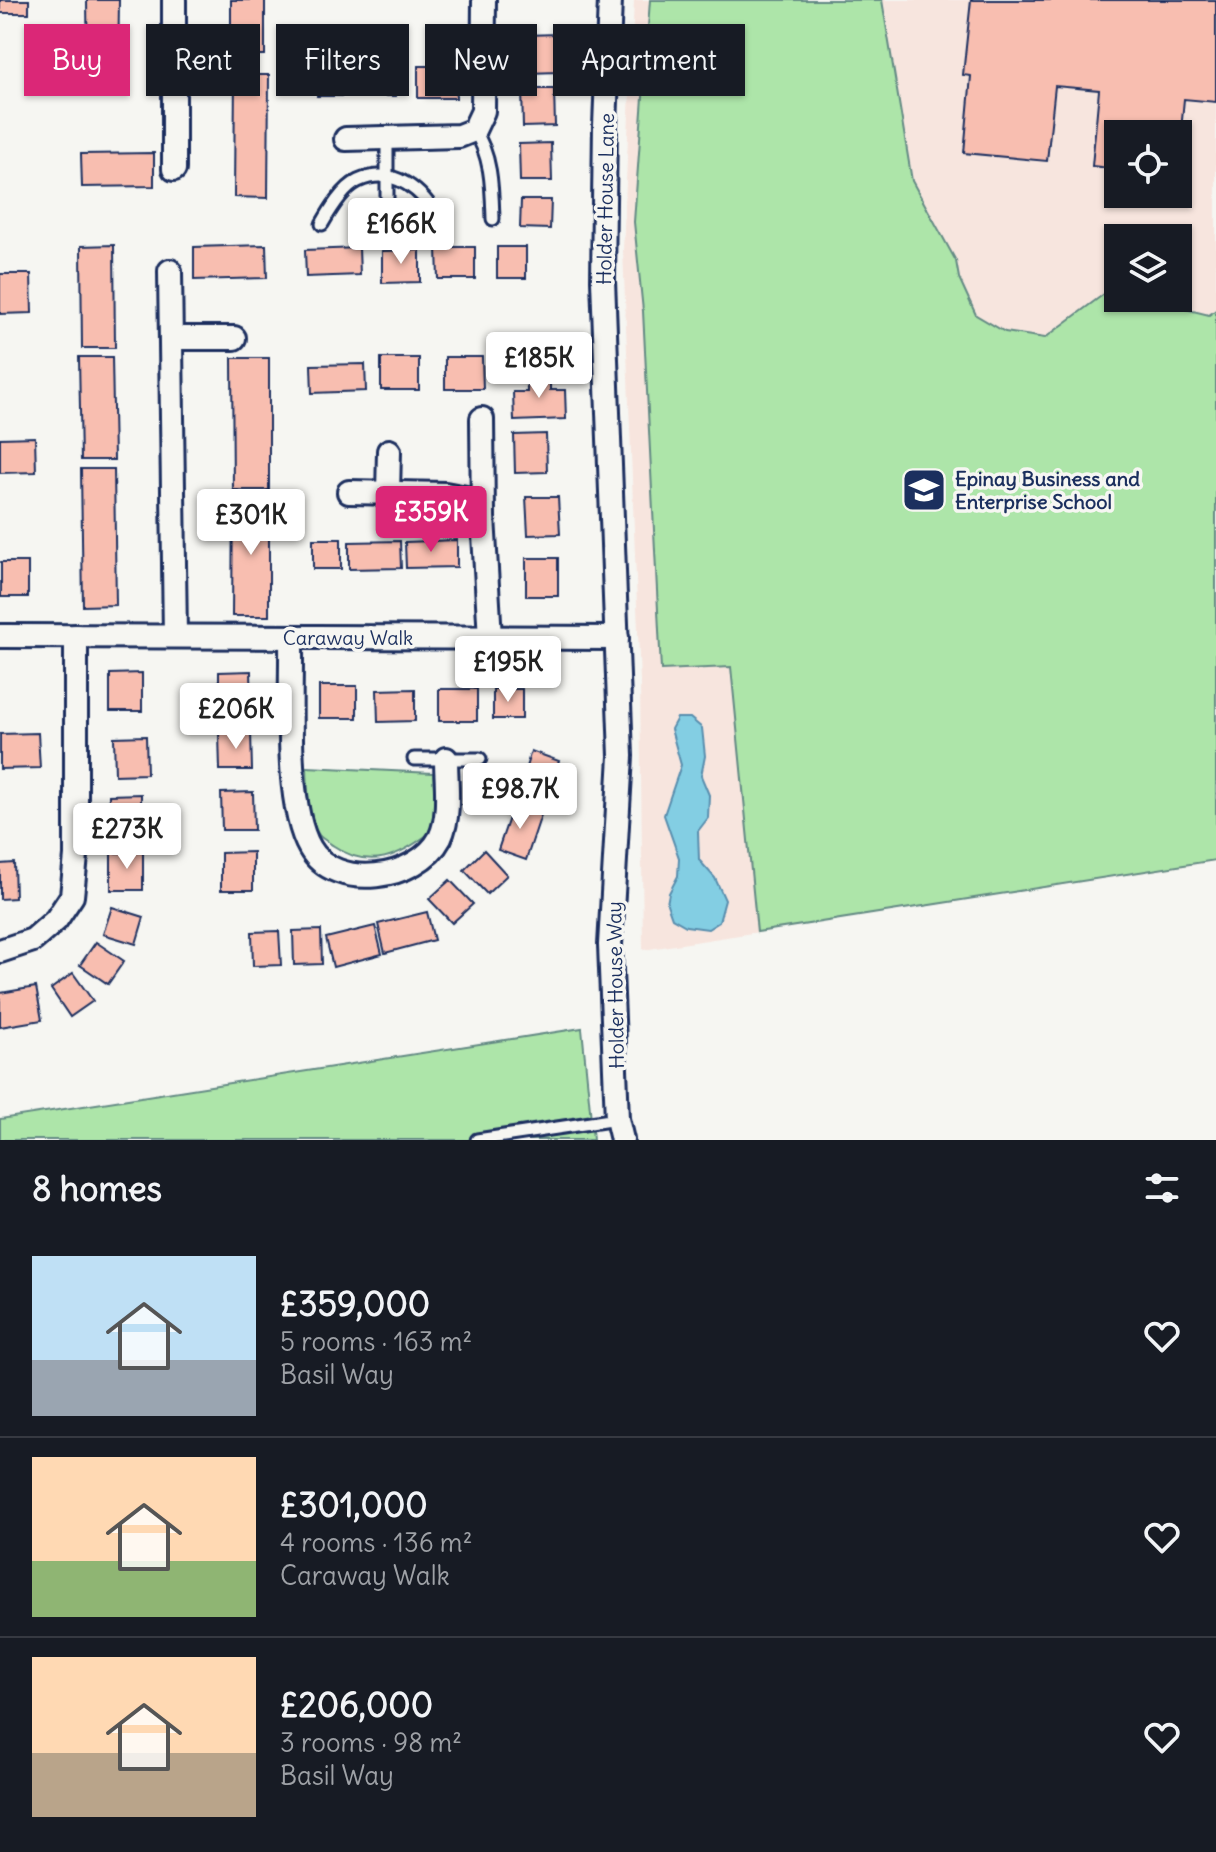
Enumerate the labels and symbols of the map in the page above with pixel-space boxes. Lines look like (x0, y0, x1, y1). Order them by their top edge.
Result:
street label: Holder House Lane (591, 113, 619, 285)
pin: £166K (345, 198, 457, 266)
pin: £185K (483, 332, 595, 400)
school or university icon: Epinay Business and Enterprise School (900, 466, 948, 514)
place label: Epinay Business and Enterprise School (955, 466, 1140, 514)
pin: £359K (375, 486, 487, 554)
pin: £301K (195, 489, 307, 557)
street label: Caraway Walk (283, 625, 413, 650)
pin: £195K (452, 636, 564, 704)
pin: £206K (180, 683, 292, 751)
pin: £98.7K (455, 763, 585, 831)
pin: £273K (71, 803, 183, 871)
street label: Holder House Way (601, 901, 629, 1069)

